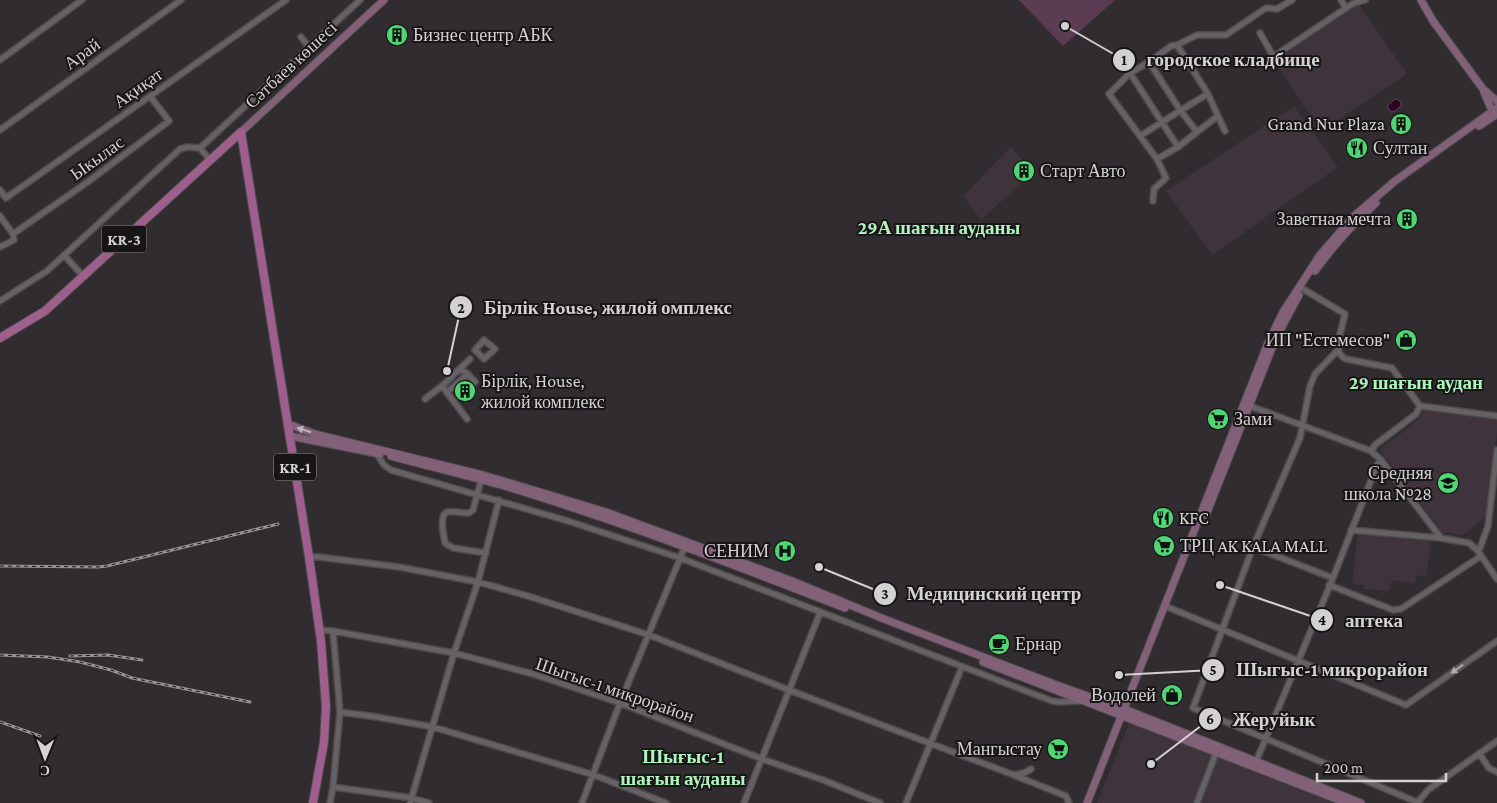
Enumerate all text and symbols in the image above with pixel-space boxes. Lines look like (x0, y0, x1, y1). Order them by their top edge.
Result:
street label: Сәтбаев көшесі (241, 17, 341, 113)
building icon: Бизнес центр АБК (385, 23, 409, 47)
place label: Бизнес центр АБК (413, 25, 554, 45)
street label: Арай (60, 34, 104, 74)
callout: городское кладбище (1111, 43, 1329, 77)
text: городское кладбище (1146, 49, 1320, 70)
text: 1 (1121, 52, 1127, 68)
street label: Ақиқат (110, 64, 167, 112)
building icon: Grand Nur Plaza (1389, 112, 1413, 136)
place label: Grand Nur Plaza (1268, 114, 1385, 134)
street label: Ыкылас (66, 132, 128, 184)
restaurant icon: Султан (1345, 136, 1369, 160)
place label: Султан (1373, 138, 1428, 158)
building icon: Старт Авто (1012, 159, 1036, 183)
place label: Старт Авто (1040, 161, 1126, 181)
building icon: Заветная мечта (1395, 207, 1419, 231)
place label: Заветная мечта (1276, 209, 1391, 229)
district label: 29А шағын ауданы (858, 217, 1021, 238)
road number: KR-3 (102, 225, 146, 252)
callout: Бірлік House, жилой омплекс (449, 290, 742, 324)
text: Бірлік House, жилой омплекс (484, 297, 732, 318)
text: 2 (457, 300, 465, 316)
shop icon: ИП "Естемесов" (1394, 328, 1418, 352)
place label: ИП "Естемесов" (1266, 330, 1390, 350)
place label: Бірлік, House, жилой комплекс (480, 371, 605, 412)
district label: 29 шағын аудан (1349, 372, 1483, 393)
building icon: Бірлік, House, жилой комплекс (453, 379, 477, 403)
supermarket icon: Зами (1206, 407, 1230, 431)
place label: Зами (1234, 409, 1272, 429)
one-way arrow (297, 426, 312, 434)
road number: KR-1 (274, 454, 316, 481)
place label: Средняя школа №28 (1344, 463, 1432, 504)
school or university icon: Средняя школа №28 (1436, 471, 1460, 495)
restaurant icon: KFC (1151, 506, 1175, 530)
place label: KFC (1179, 508, 1209, 528)
supermarket icon: ТРЦ AK KALA MALL (1152, 534, 1176, 558)
place label: ТРЦ AK KALA MALL (1180, 536, 1327, 556)
hospital icon: СЕНИМ (773, 539, 797, 563)
place label: СЕНИМ (704, 541, 769, 561)
callout: Медицинский центр (872, 577, 1092, 611)
text: Медицинский центр (907, 583, 1081, 604)
text: 3 (881, 586, 889, 602)
callout: аптека (1310, 603, 1413, 637)
text: аптека (1345, 610, 1404, 631)
text: 4 (1318, 612, 1326, 628)
cafe icon: Ернар (987, 632, 1011, 656)
place label: Ернар (1015, 634, 1062, 654)
street label: Шыгыс-1 микрорайон (533, 653, 697, 727)
callout: Шыгыс-1 микрорайон (1201, 653, 1437, 687)
text: Шыгыс-1 микрорайон (1236, 659, 1428, 680)
text: 5 (1209, 662, 1217, 678)
one-way arrow (1450, 664, 1464, 674)
shop icon: Водолей (1160, 683, 1184, 707)
place label: Водолей (1091, 685, 1156, 705)
callout: Жеруйык (1198, 702, 1325, 736)
text: Жеруйык (1233, 709, 1315, 730)
text: 6 (1206, 711, 1214, 727)
north arrow (20, 733, 70, 783)
supermarket icon: Мангыстау (1046, 737, 1070, 761)
place label: Мангыстау (957, 739, 1042, 759)
district label: Шығыс-1 шағын ауданы (620, 746, 746, 789)
scale bar (1317, 750, 1446, 782)
text: 200 m (1324, 760, 1363, 776)
text: С (40, 763, 50, 779)

